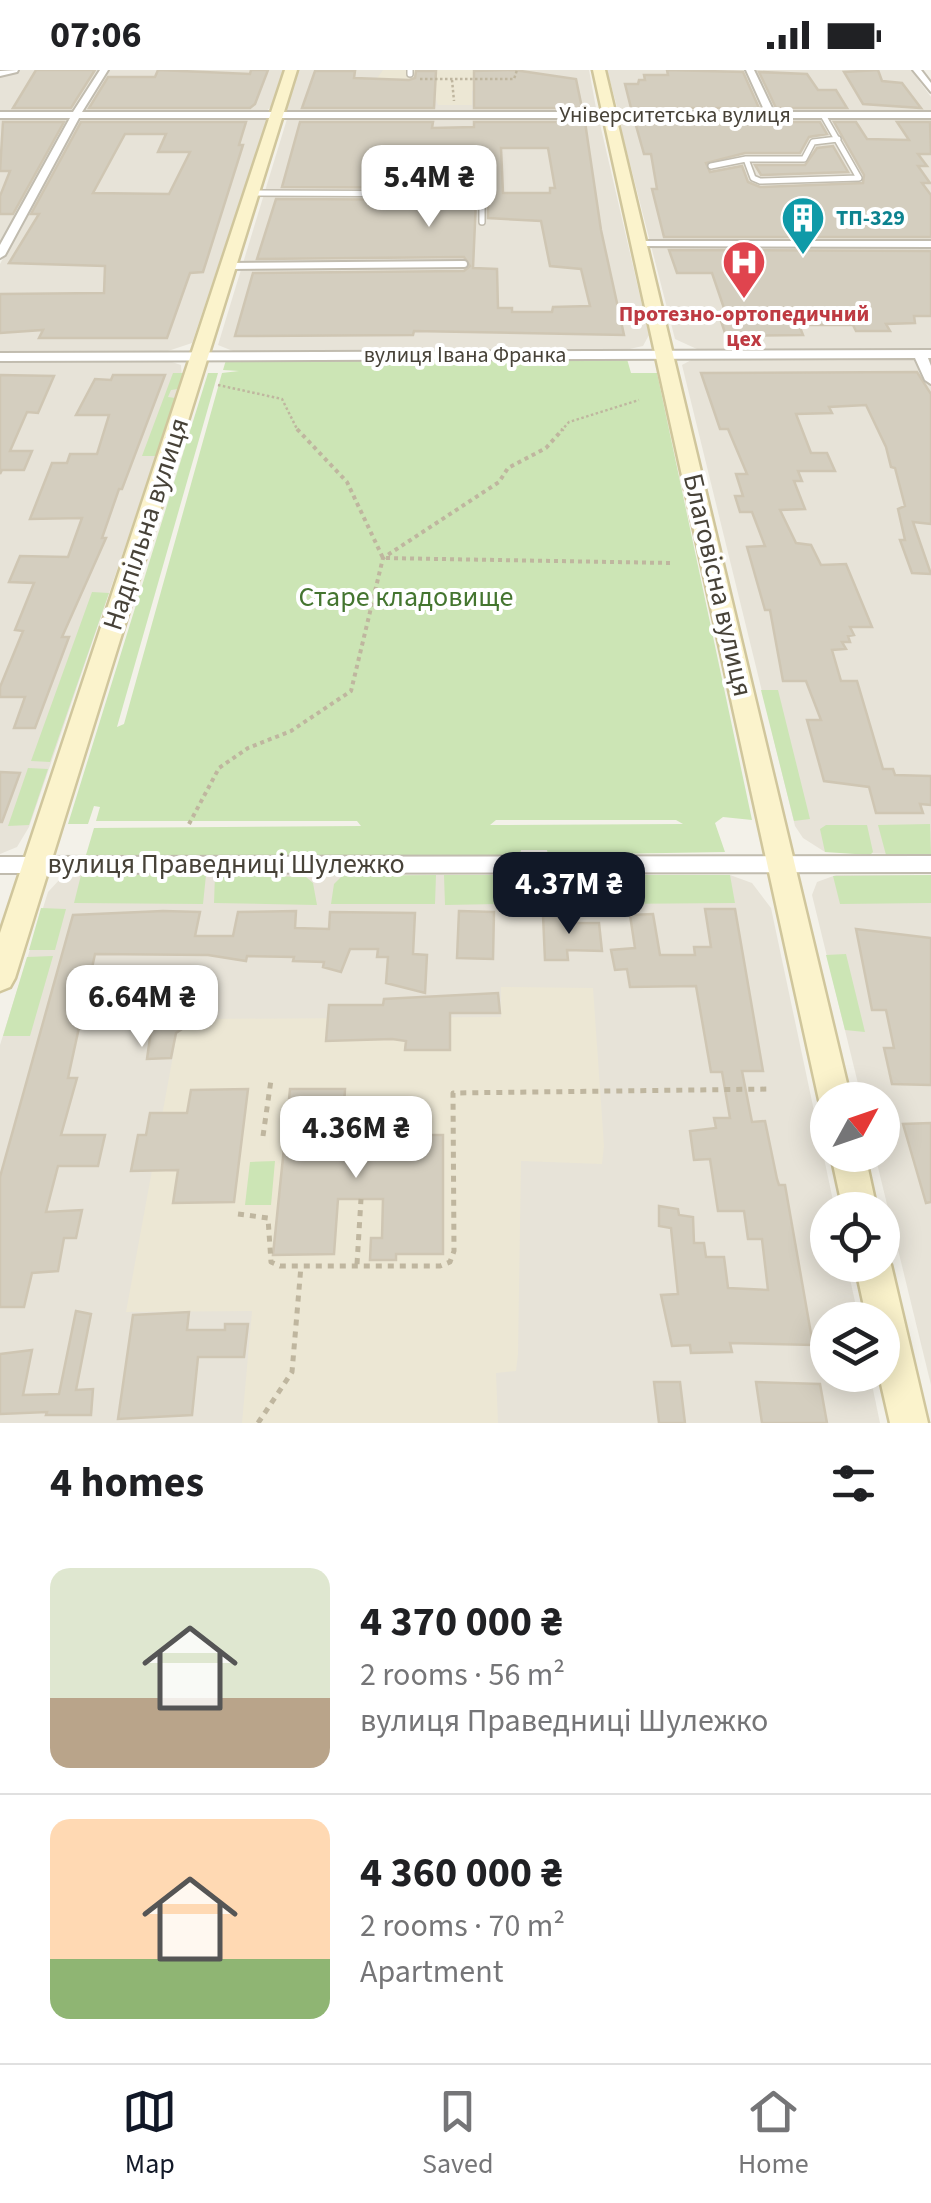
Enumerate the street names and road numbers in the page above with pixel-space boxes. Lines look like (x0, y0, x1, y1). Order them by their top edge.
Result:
street label: Університетська вулиця (559, 99, 791, 131)
street label: вулиця Івана Франка (364, 339, 566, 371)
street label: Надпільна вулиця (93, 413, 199, 635)
street label: Благовісна вулиця (673, 470, 763, 700)
street label: вулиця Праведниці Шулежко (47, 844, 405, 884)

